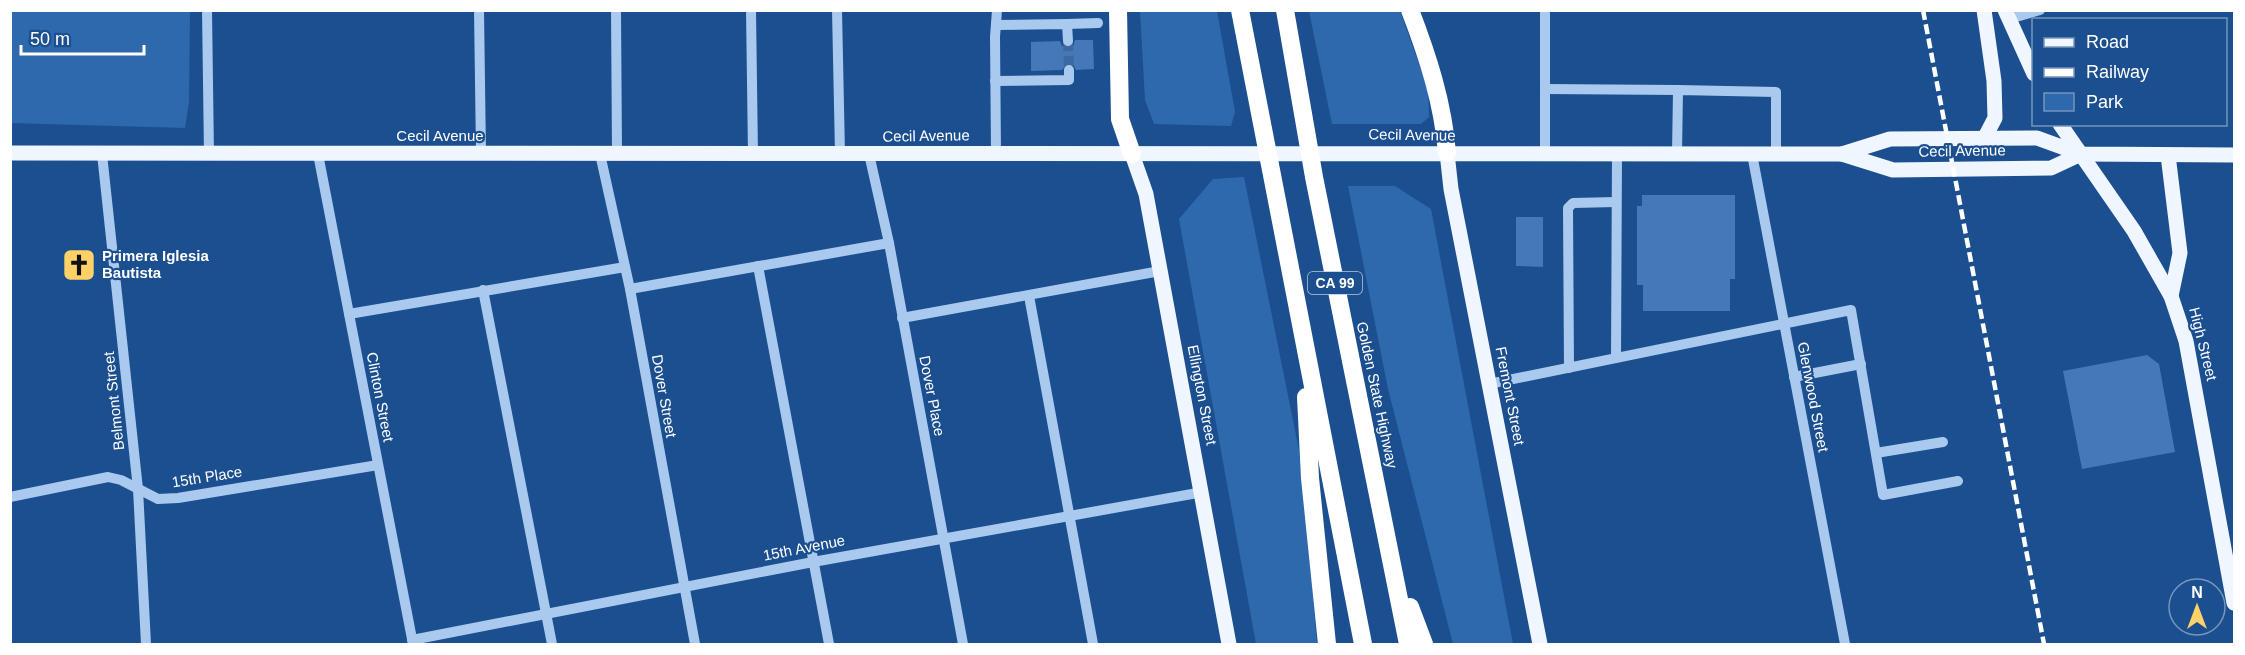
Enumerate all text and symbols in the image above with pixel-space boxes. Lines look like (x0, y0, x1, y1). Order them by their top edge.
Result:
scale bar (21, 18, 144, 56)
legend (2032, 18, 2227, 126)
text: 50 m (30, 29, 70, 49)
text: Road (2086, 32, 2129, 52)
text: Railway (2086, 62, 2149, 82)
text: Park (2086, 92, 2124, 112)
street label: Cecil Avenue (1368, 125, 1456, 144)
street label: Cecil Avenue (882, 126, 970, 145)
street label: Cecil Avenue (396, 127, 484, 144)
street label: Cecil Avenue (1918, 141, 2006, 160)
church icon: Primera Iglesia Bautista (61, 247, 97, 283)
place label: Primera Iglesia Bautista (102, 247, 209, 281)
road number: CA 99 (1308, 272, 1362, 294)
street label: High Street (2186, 305, 2221, 383)
street label: Golden State Highway (1354, 320, 1401, 470)
street label: Glenwood Street (1794, 340, 1833, 454)
street label: Ellington Street (1184, 343, 1221, 447)
street label: Fremont Street (1493, 345, 1529, 447)
street label: Belmont Street (100, 350, 127, 451)
street label: Clinton Street (363, 351, 398, 444)
street label: Dover Street (649, 353, 680, 440)
street label: Dover Place (916, 354, 949, 438)
street label: 15th Place (171, 463, 243, 490)
street label: 15th Avenue (761, 531, 846, 564)
north arrow (2167, 577, 2227, 637)
text: N (2191, 584, 2203, 601)

